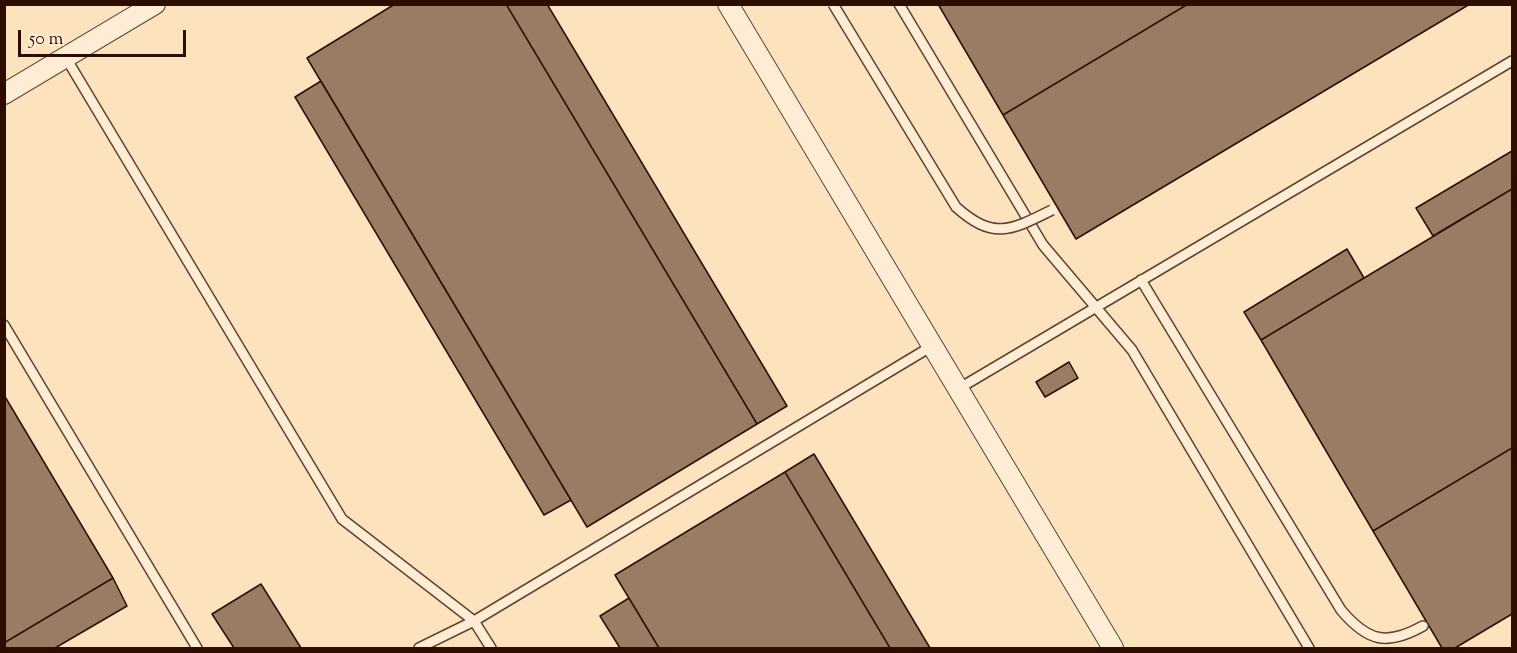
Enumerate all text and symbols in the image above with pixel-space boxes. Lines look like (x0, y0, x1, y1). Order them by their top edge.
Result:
scale bar (21, 18, 189, 56)
text: 50 m (29, 27, 63, 53)

